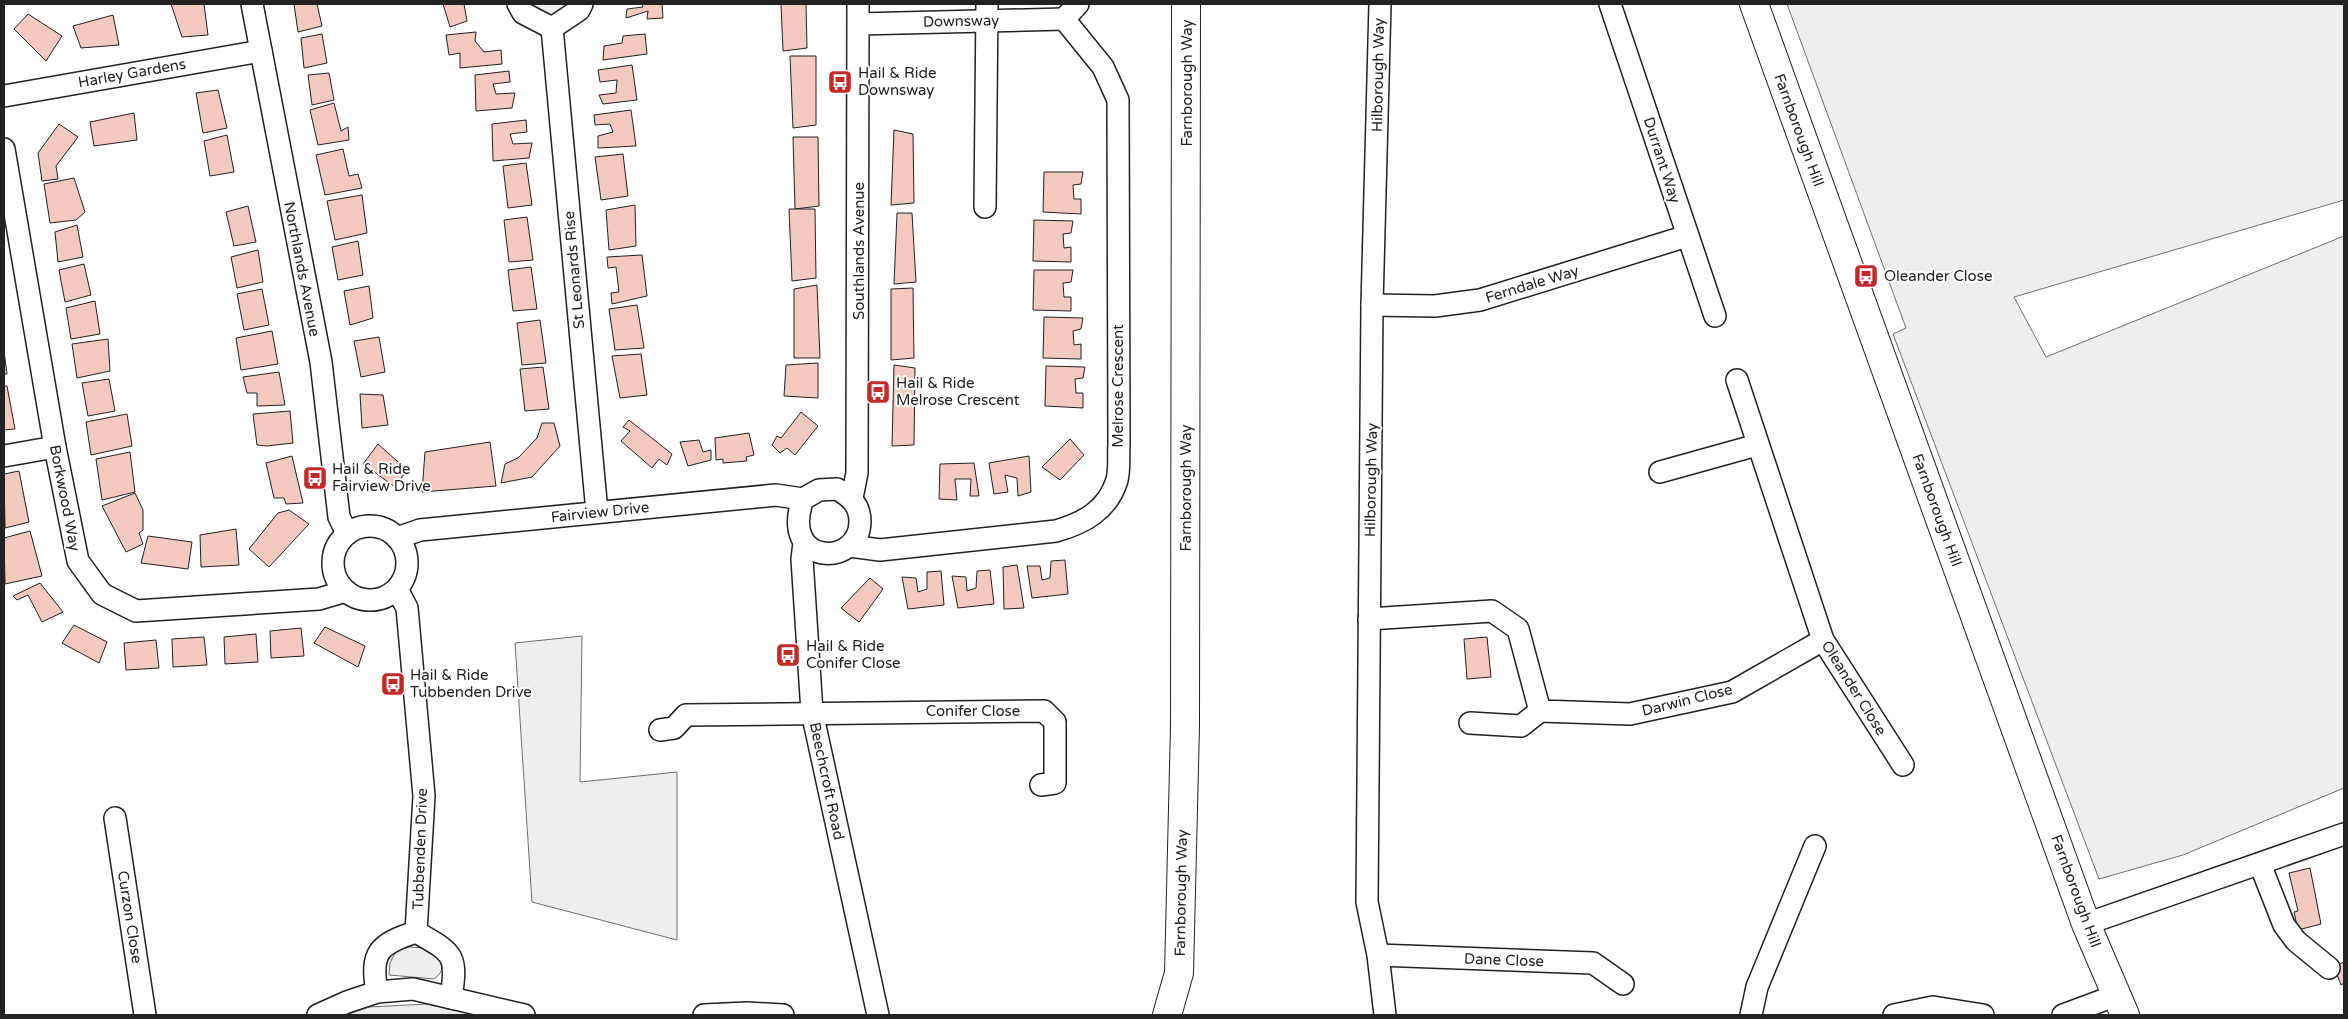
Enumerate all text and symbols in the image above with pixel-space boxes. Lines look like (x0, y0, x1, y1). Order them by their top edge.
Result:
street label: Downsway (923, 11, 999, 31)
street label: Hilborough Way (1368, 18, 1388, 132)
street label: Farnborough Way (1178, 19, 1196, 147)
street label: Harley Gardens (77, 55, 187, 91)
place label: Hail & Ride Downsway (858, 64, 936, 99)
bus stop icon: Hail & Ride Downsway (827, 69, 853, 95)
street label: Farnborough Hill (1770, 71, 1828, 189)
street label: Durrant Way (1640, 115, 1684, 205)
street label: Southlands Avenue (850, 182, 868, 320)
street label: Northlands Avenue (280, 200, 324, 338)
street label: St Leonards Rise (560, 210, 588, 330)
street label: Ferndale Way (1483, 261, 1581, 307)
bus stop icon: Oleander Close (1853, 263, 1879, 289)
place label: Oleander Close (1884, 267, 1992, 285)
street label: Melrose Crescent (1109, 324, 1127, 448)
place label: Hail & Ride Melrose Crescent (896, 374, 1020, 409)
bus stop icon: Hail & Ride Melrose Crescent (865, 379, 891, 405)
street label: Hilborough Way (1361, 423, 1381, 537)
street label: Farnborough Way (1177, 424, 1195, 552)
street label: Borkwood Way (46, 443, 84, 553)
street label: Farnborough Hill (1908, 451, 1966, 569)
place label: Hail & Ride Fairview Drive (332, 460, 431, 495)
bus stop icon: Hail & Ride Fairview Drive (302, 465, 328, 491)
street label: Fairview Drive (550, 498, 650, 526)
place label: Hail & Ride Conifer Close (806, 637, 901, 672)
street label: Oleander Close (1818, 637, 1890, 739)
bus stop icon: Hail & Ride Conifer Close (775, 642, 801, 668)
place label: Hail & Ride Tubbenden Drive (410, 666, 532, 701)
bus stop icon: Hail & Ride Tubbenden Drive (380, 671, 406, 697)
street label: Darwin Close (1640, 680, 1734, 720)
street label: Conifer Close (926, 702, 1020, 720)
street label: Beechcroft Road (806, 720, 848, 842)
street label: Tubbenden Drive (409, 788, 431, 910)
street label: Farnborough Way (1171, 829, 1191, 957)
street label: Farnborough Hill (2047, 832, 2105, 950)
street label: Curzon Close (114, 869, 146, 965)
street label: Dane Close (1464, 950, 1544, 970)

